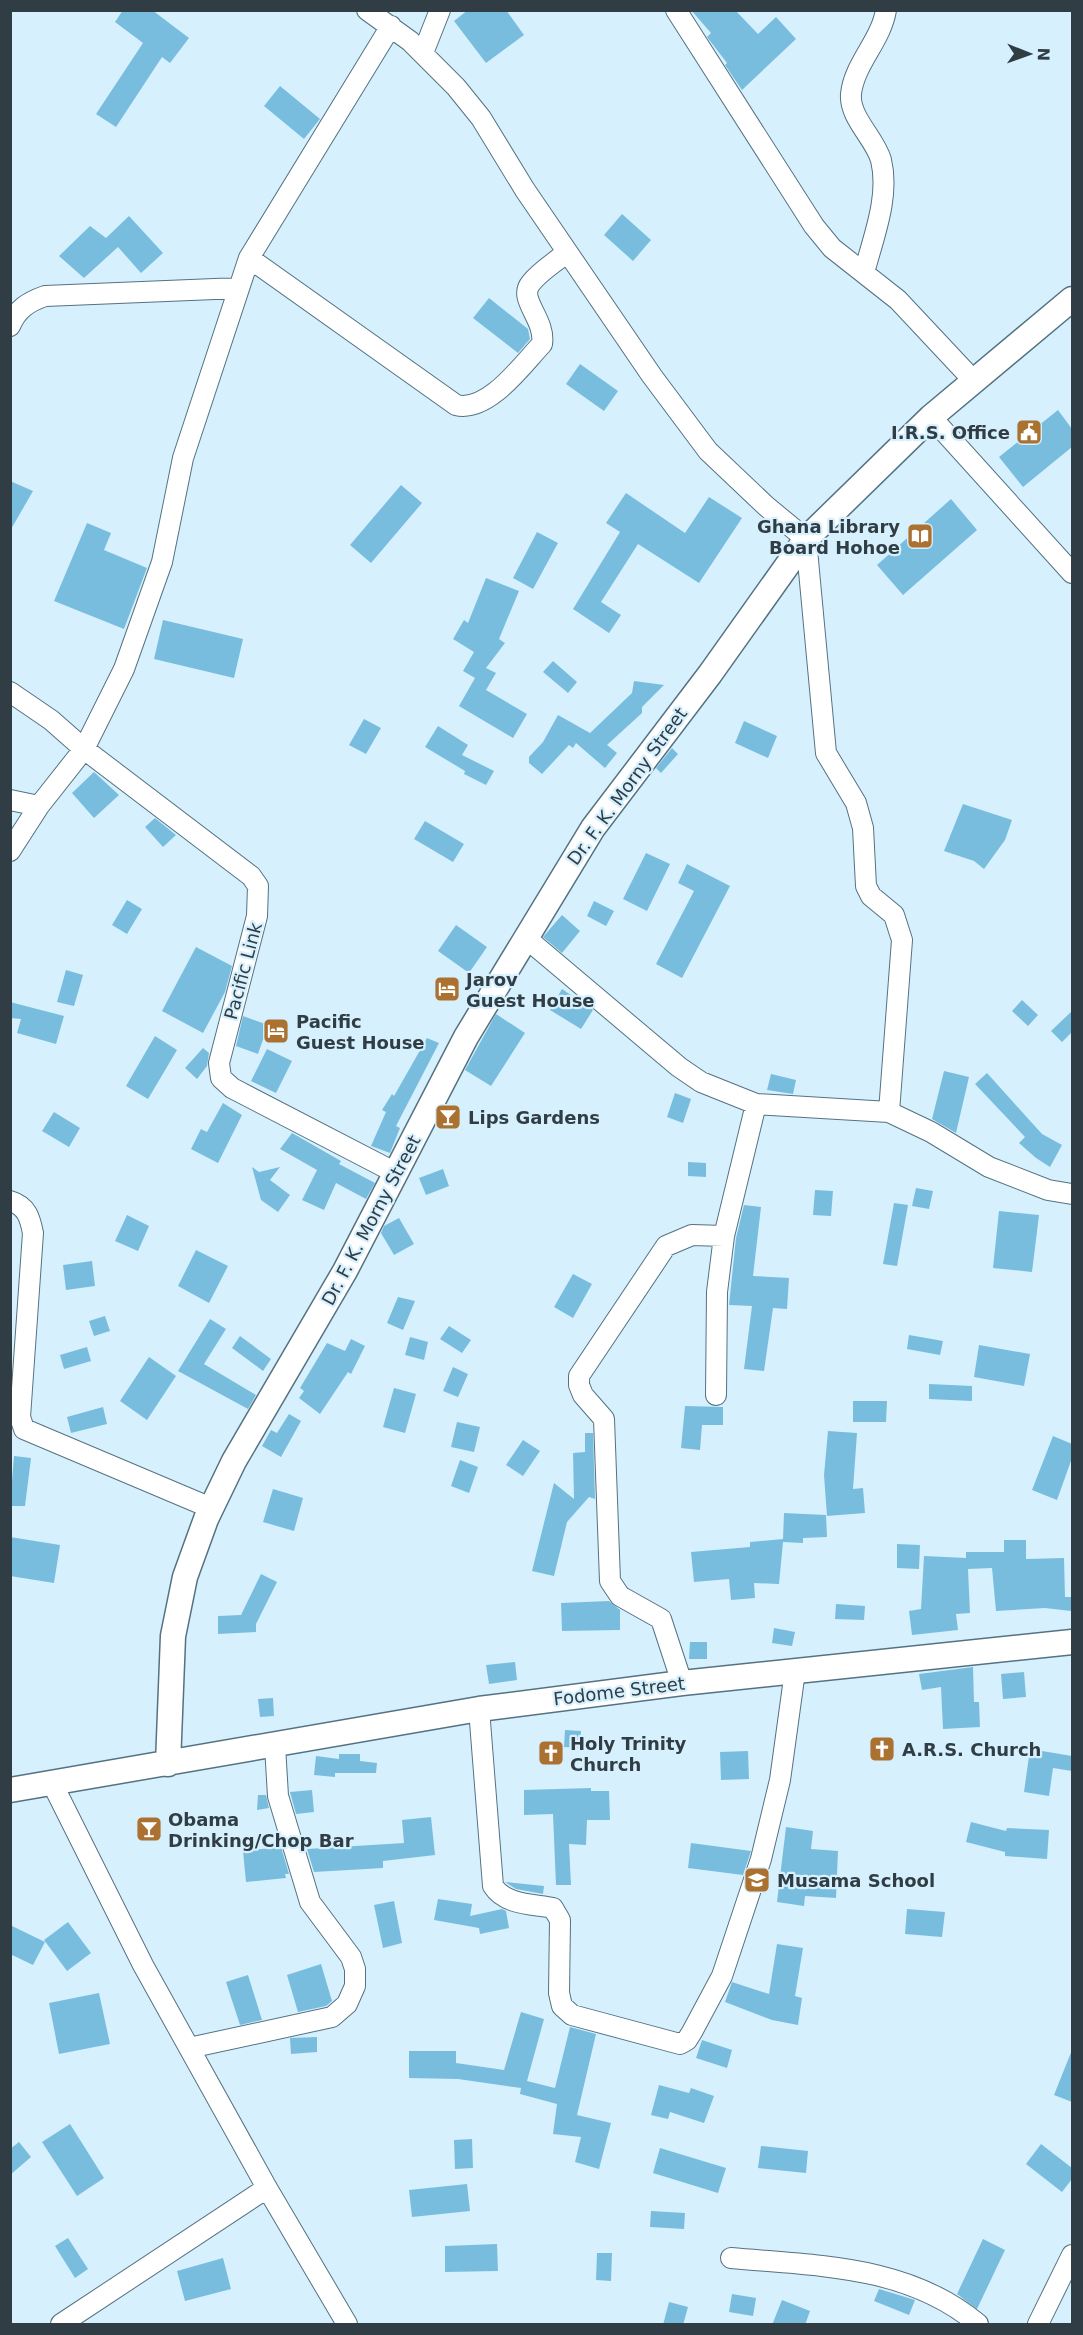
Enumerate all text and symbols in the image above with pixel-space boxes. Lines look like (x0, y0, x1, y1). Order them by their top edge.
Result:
north arrow (999, 24, 1059, 84)
text: N (1034, 47, 1053, 61)
public building icon: I.R.S. Office (1014, 417, 1044, 447)
place label: I.R.S. Office (891, 422, 1010, 443)
place label: Ghana Library Board Hohoe (757, 516, 900, 558)
library icon: Ghana Library Board Hohoe (905, 521, 935, 551)
street label: Dr. F. K. Morny Street (563, 703, 691, 869)
street label: Pacific Link (220, 920, 266, 1022)
place label: Jarov Guest House (464, 969, 595, 1011)
hotel icon: Jarov Guest House (432, 974, 462, 1004)
place label: Pacific Guest House (296, 1011, 425, 1053)
hotel icon: Pacific Guest House (261, 1016, 291, 1046)
bar icon: Lips Gardens (433, 1102, 463, 1132)
place label: Lips Gardens (468, 1107, 600, 1128)
street label: Dr. F. K. Morny Street (317, 1131, 425, 1309)
street label: Fodome Street (552, 1673, 686, 1709)
place label: Holy Trinity Church (570, 1733, 687, 1775)
church icon: A.R.S. Church (867, 1734, 897, 1764)
church icon: Holy Trinity Church (536, 1738, 566, 1768)
place label: A.R.S. Church (902, 1739, 1041, 1760)
place label: Obama Drinking/Chop Bar (168, 1809, 354, 1851)
bar icon: Obama Drinking/Chop Bar (134, 1814, 164, 1844)
school or university icon: Musama School (742, 1865, 772, 1895)
place label: Musama School (777, 1870, 935, 1891)

